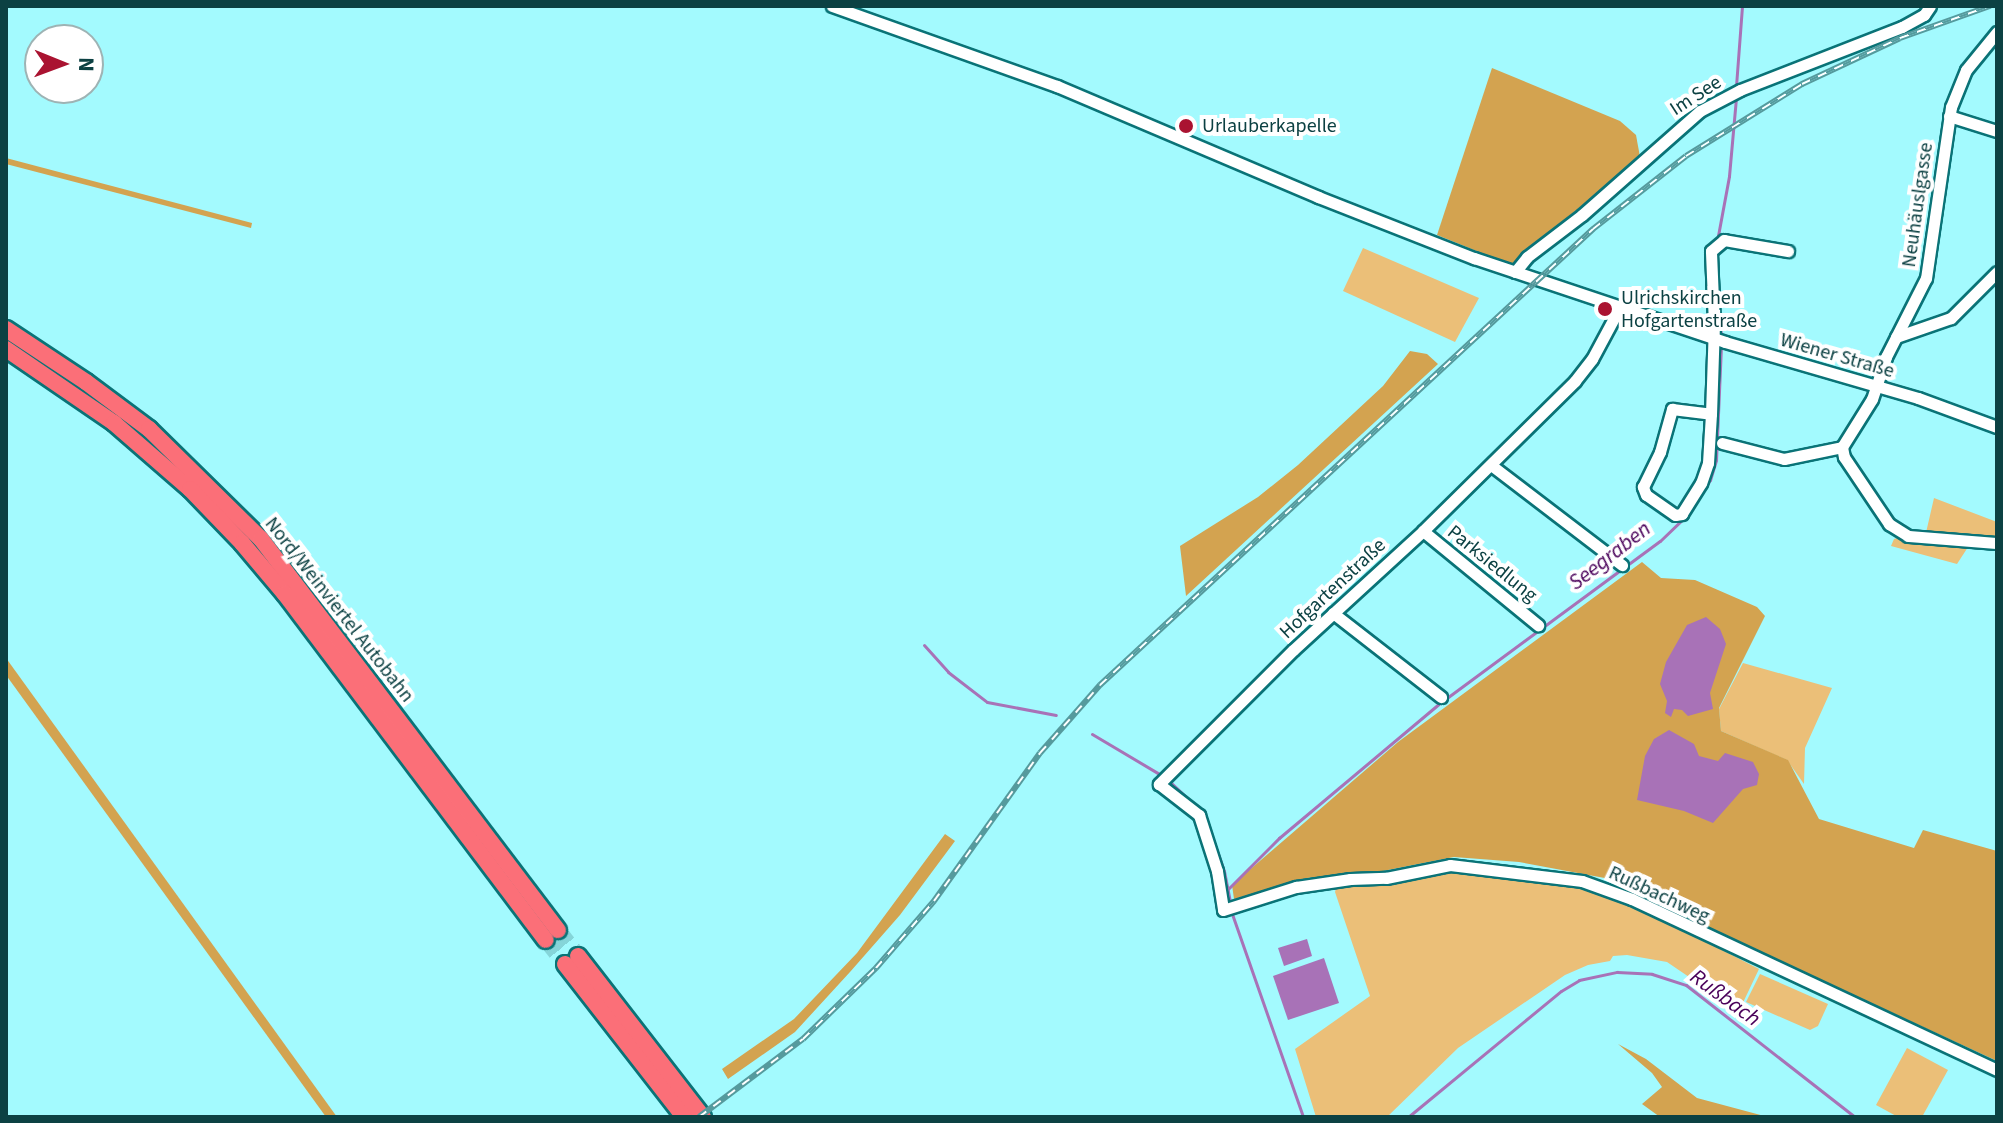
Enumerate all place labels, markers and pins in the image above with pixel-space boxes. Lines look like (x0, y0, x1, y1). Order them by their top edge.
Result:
place label: Urlauberkapelle (1202, 114, 1337, 138)
marker: Urlauberkapelle (1177, 117, 1195, 135)
place label: Ulrichskirchen Hofgartenstraße (1621, 286, 1757, 333)
marker: Ulrichskirchen Hofgartenstraße (1596, 300, 1614, 318)

